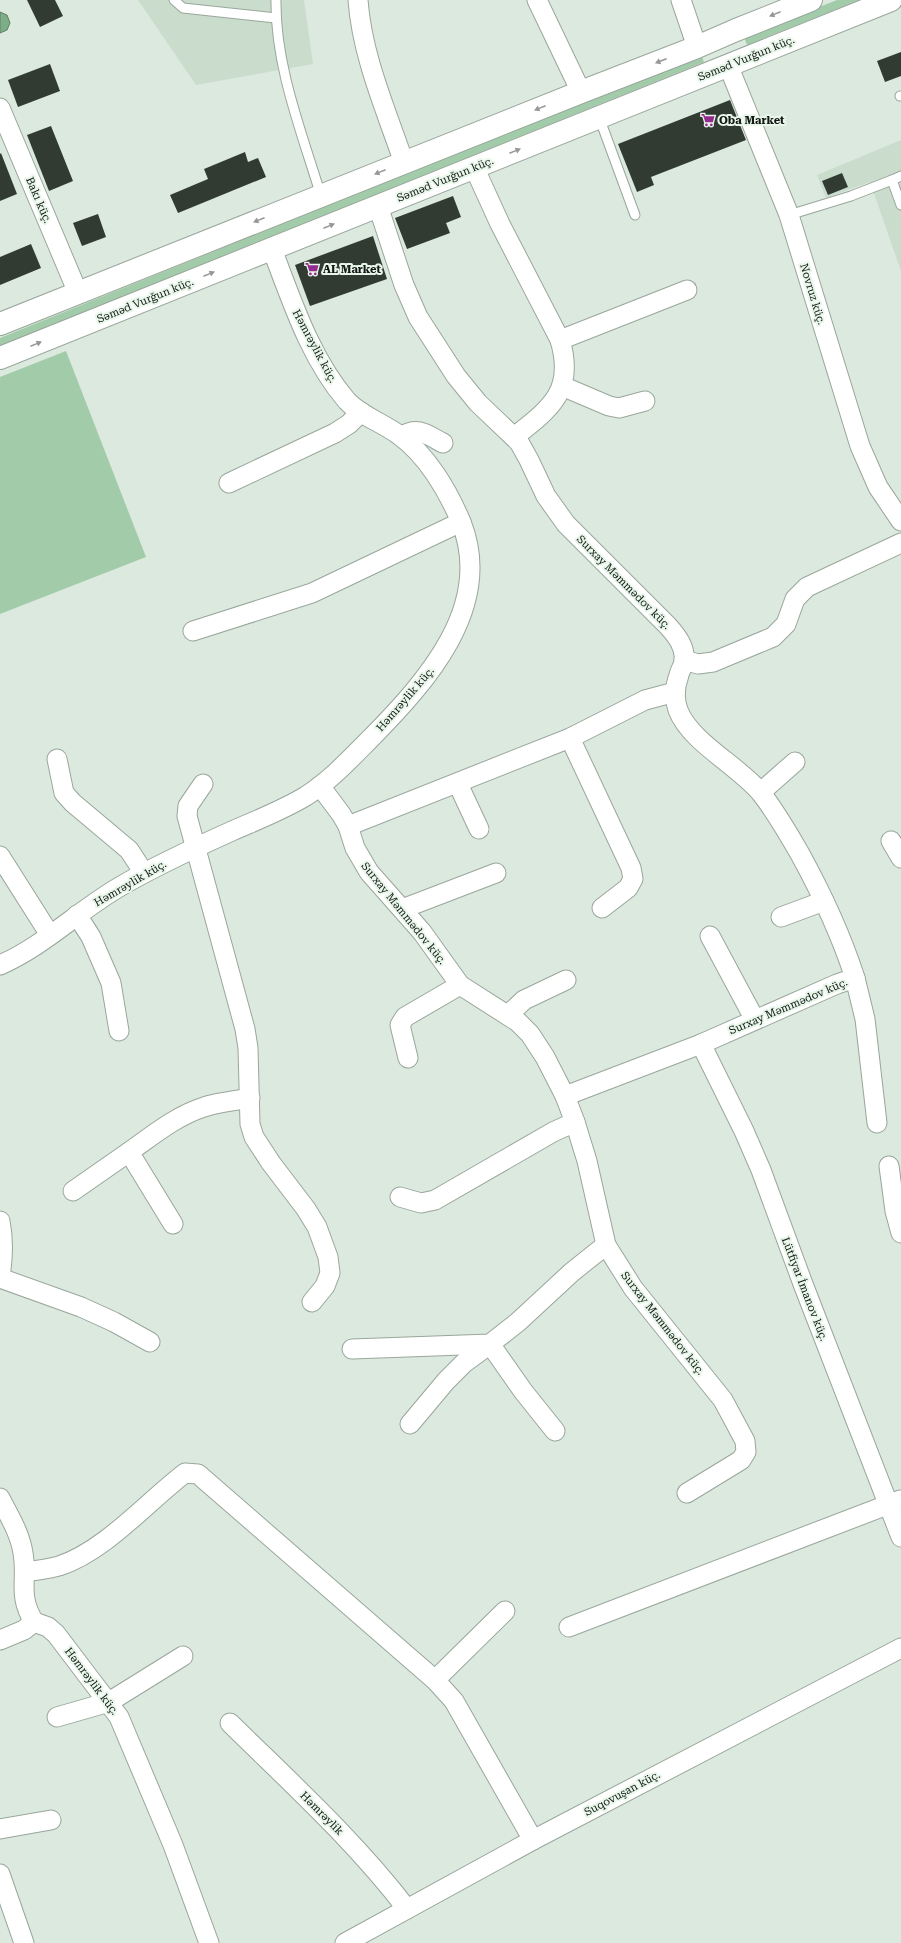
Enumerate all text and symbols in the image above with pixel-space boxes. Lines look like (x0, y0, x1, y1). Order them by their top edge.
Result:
one-way arrow (768, 12, 780, 18)
street label: Səməd Vurğun küç. (696, 33, 797, 84)
one-way arrow (655, 59, 667, 65)
one-way arrow (533, 106, 545, 112)
supermarket icon: Oba Market (700, 112, 716, 128)
place label: Oba Market (719, 114, 785, 127)
one-way arrow (509, 148, 520, 154)
street label: Səməd Vurğun küç. (395, 154, 496, 205)
one-way arrow (374, 170, 386, 176)
street label: Bakı küç. (23, 175, 54, 225)
one-way arrow (253, 218, 265, 224)
one-way arrow (324, 222, 336, 228)
supermarket icon: AL Market (304, 261, 320, 277)
street label: Novruz küç. (797, 262, 828, 327)
place label: AL Market (323, 263, 381, 276)
one-way arrow (203, 271, 215, 277)
street label: Səməd Vurğun küç. (95, 275, 196, 326)
street label: Həmrəylik küç. (290, 307, 339, 385)
one-way arrow (31, 340, 43, 346)
street label: Surxay Məmmədov küç. (574, 533, 673, 632)
street label: Həmrəylik küç. (374, 664, 437, 734)
street label: Həmrəylik küç. (92, 857, 169, 909)
street label: Surxay Məmmədov küç. (358, 860, 449, 967)
street label: Surxay Məmmədov küç. (727, 975, 850, 1037)
street label: Lütfiyar İmanov küç. (779, 1235, 831, 1343)
street label: Surxay Məmmədov küç. (618, 1269, 707, 1378)
street label: Həmrəylik küç. (62, 1645, 121, 1718)
street label: Suqovuşan küç. (582, 1768, 663, 1819)
street label: Həmrəylik (297, 1789, 346, 1838)

